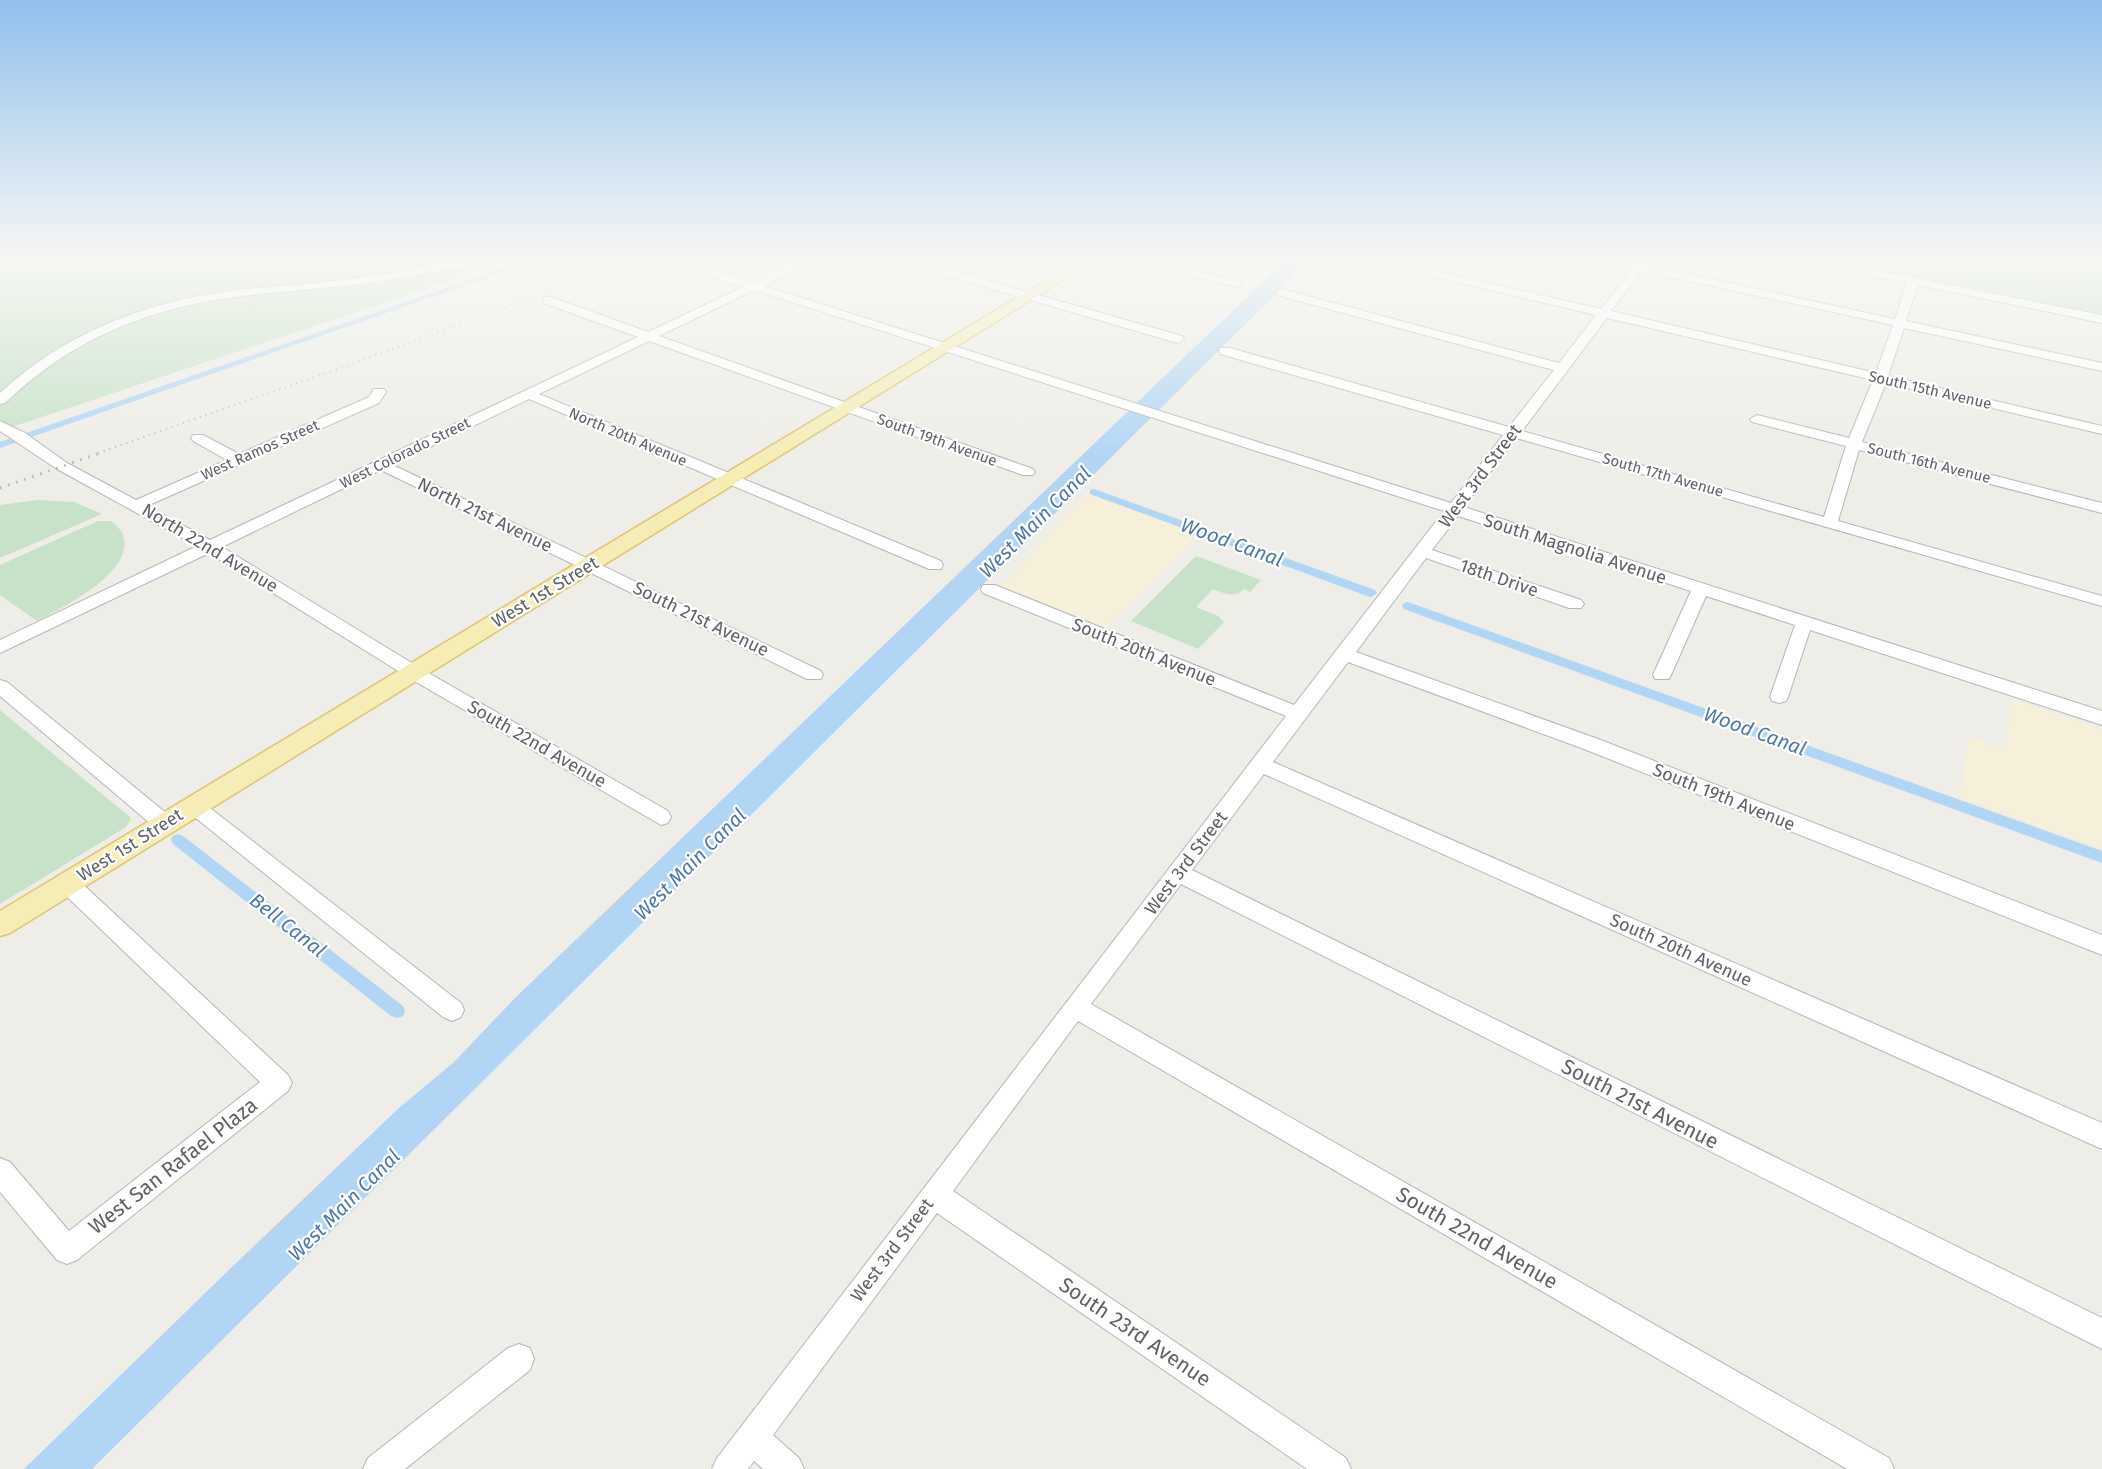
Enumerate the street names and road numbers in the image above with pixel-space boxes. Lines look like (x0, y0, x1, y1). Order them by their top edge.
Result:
street label: South 15th Avenue (1867, 367, 1993, 413)
street label: North 20th Avenue (566, 404, 690, 470)
street label: South 19th Avenue (875, 410, 999, 470)
street label: West Colorado Street (337, 413, 474, 492)
street label: West Ramos Street (198, 416, 322, 484)
street label: West 3rd Street (1434, 419, 1526, 532)
street label: South 16th Avenue (1866, 439, 1992, 487)
street label: South 17th Avenue (1600, 449, 1726, 501)
street label: North 21st Avenue (414, 473, 556, 557)
street label: North 22nd Avenue (138, 499, 282, 597)
street label: South Magnolia Avenue (1481, 509, 1669, 589)
street label: West 1st Street (488, 551, 603, 632)
street label: 18th Drive (1457, 554, 1541, 602)
street label: South 21st Avenue (630, 577, 772, 661)
street label: South 20th Avenue (1069, 613, 1219, 691)
street label: South 22nd Avenue (464, 695, 610, 793)
street label: South 19th Avenue (1650, 758, 1798, 836)
street label: West 1st Street (73, 803, 187, 886)
street label: West 3rd Street (1140, 806, 1232, 919)
street label: South 20th Avenue (1607, 909, 1755, 991)
street label: South 21st Avenue (1557, 1053, 1723, 1155)
street label: West San Rafael Plaza (83, 1092, 263, 1240)
street label: South 22nd Avenue (1392, 1181, 1562, 1295)
street label: West 3rd Street (846, 1193, 938, 1306)
street label: South 23rd Avenue (1054, 1272, 1216, 1392)

